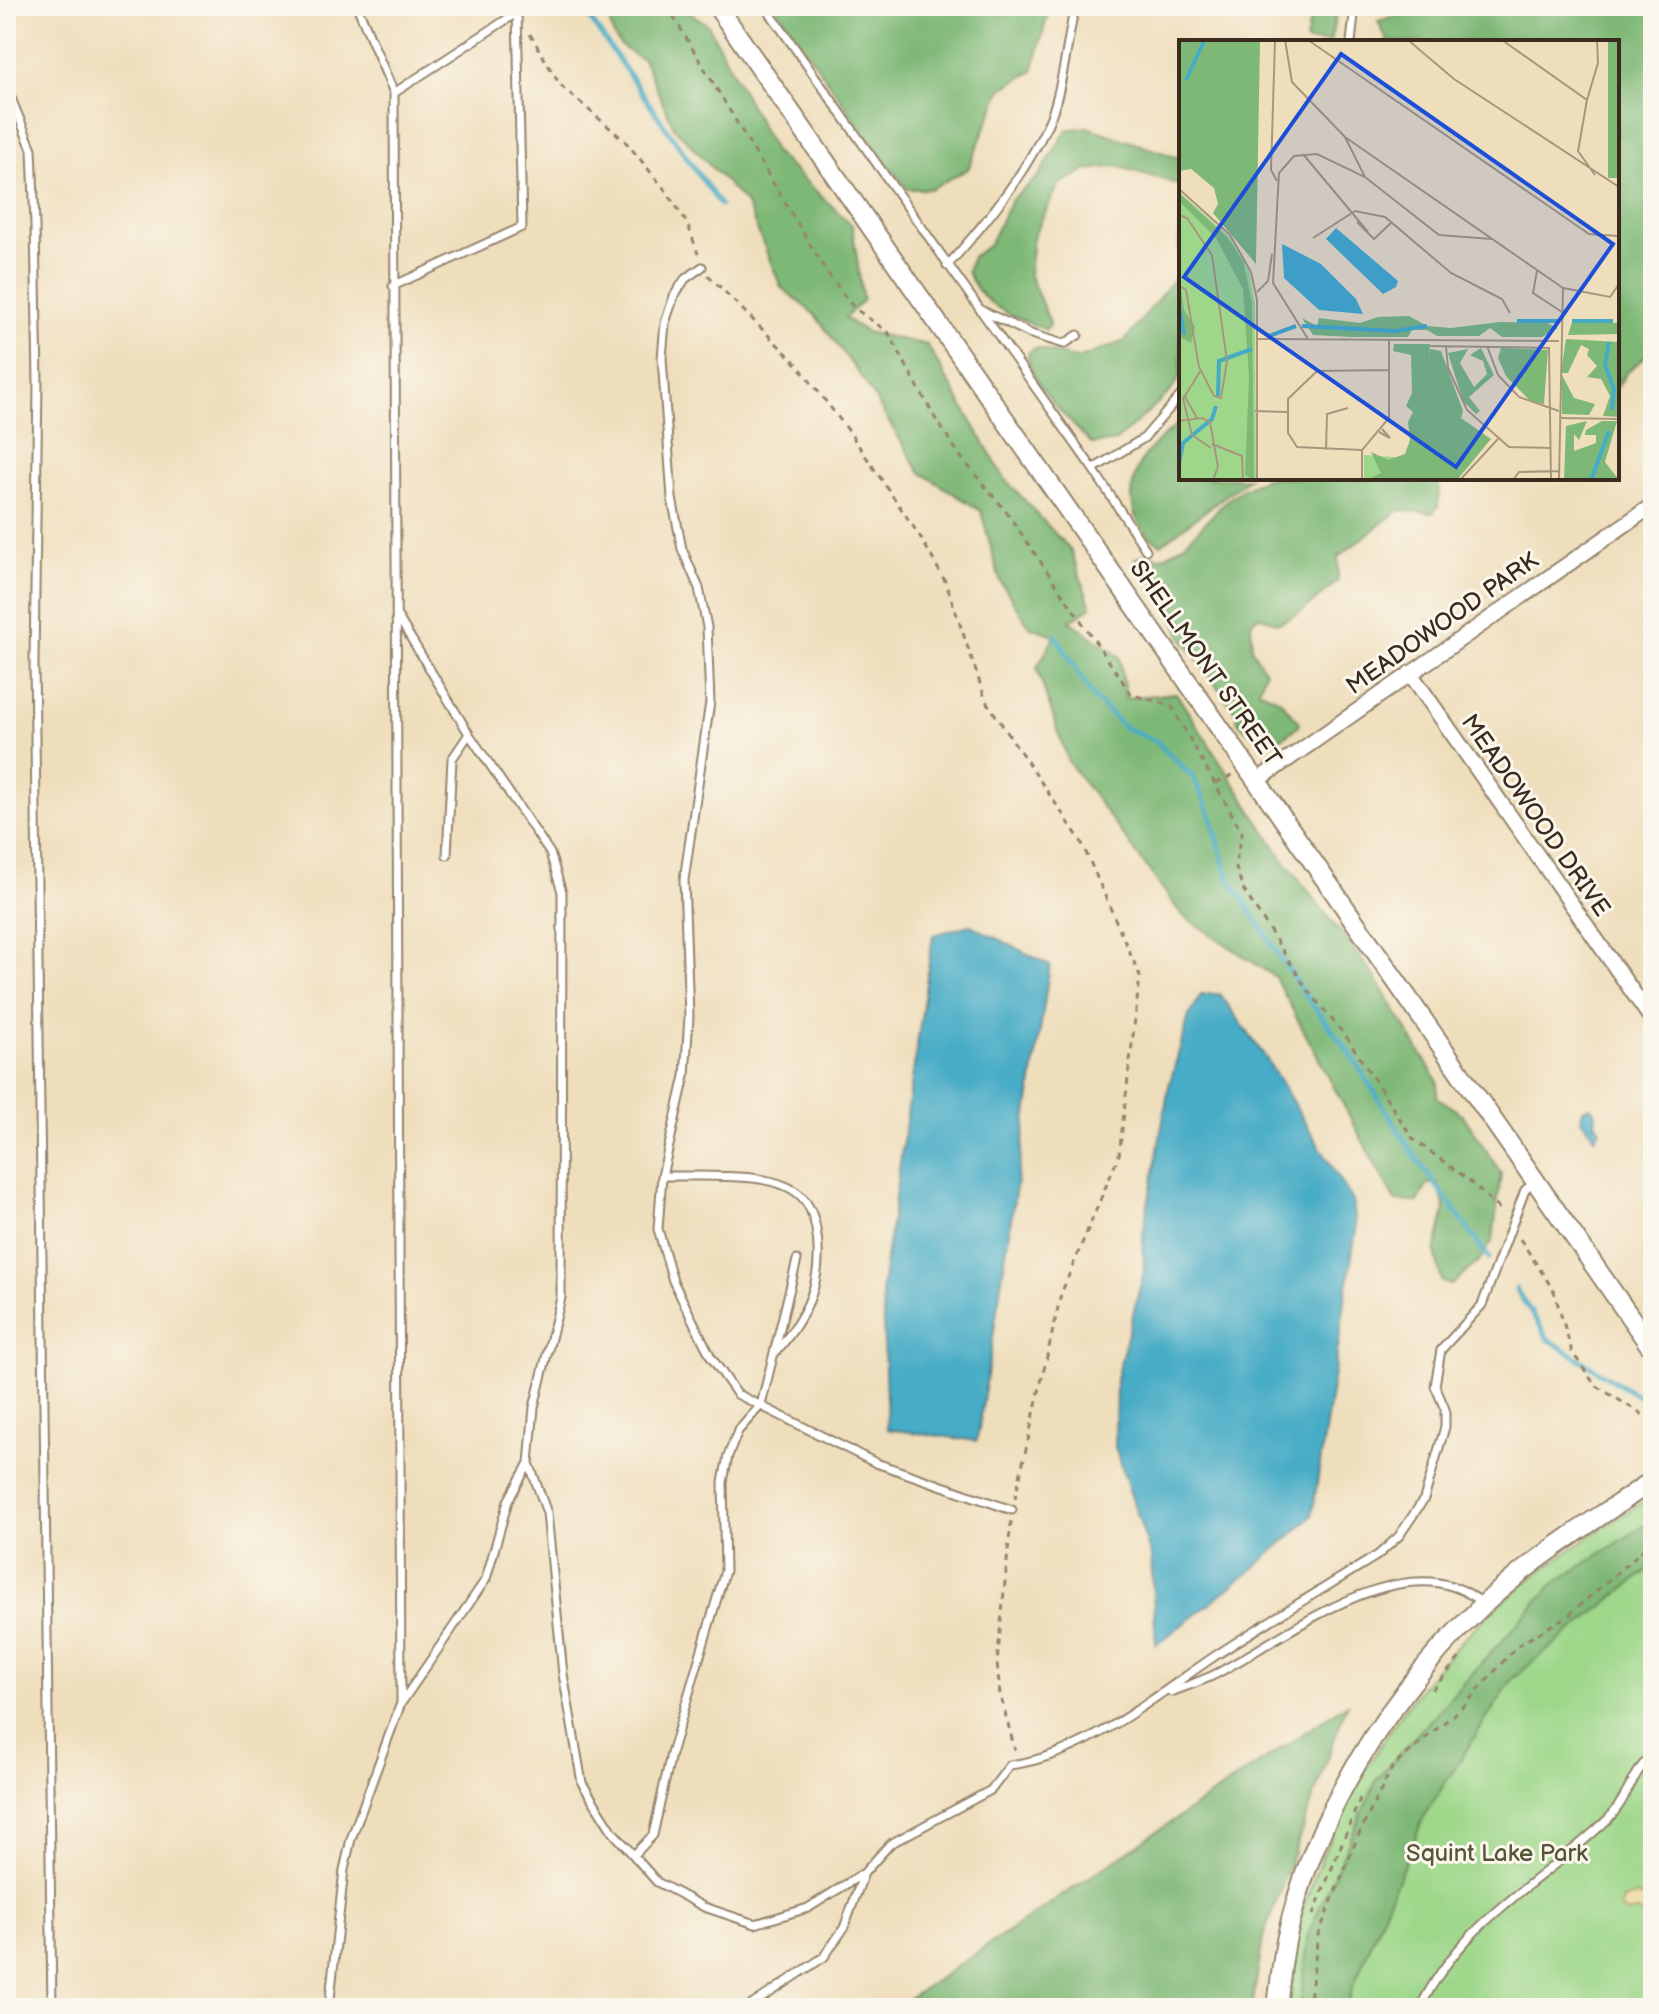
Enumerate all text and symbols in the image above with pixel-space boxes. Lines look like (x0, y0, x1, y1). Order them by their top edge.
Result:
inset map (1179, 40, 1619, 480)
street label: MEADOWOOD PARK (1341, 546, 1544, 701)
street label: SHELLMONT STREET (1124, 555, 1288, 772)
street label: MEADOWOOD DRIVE (1455, 709, 1616, 922)
park label: Squint Lake Park (1406, 1839, 1588, 1868)

